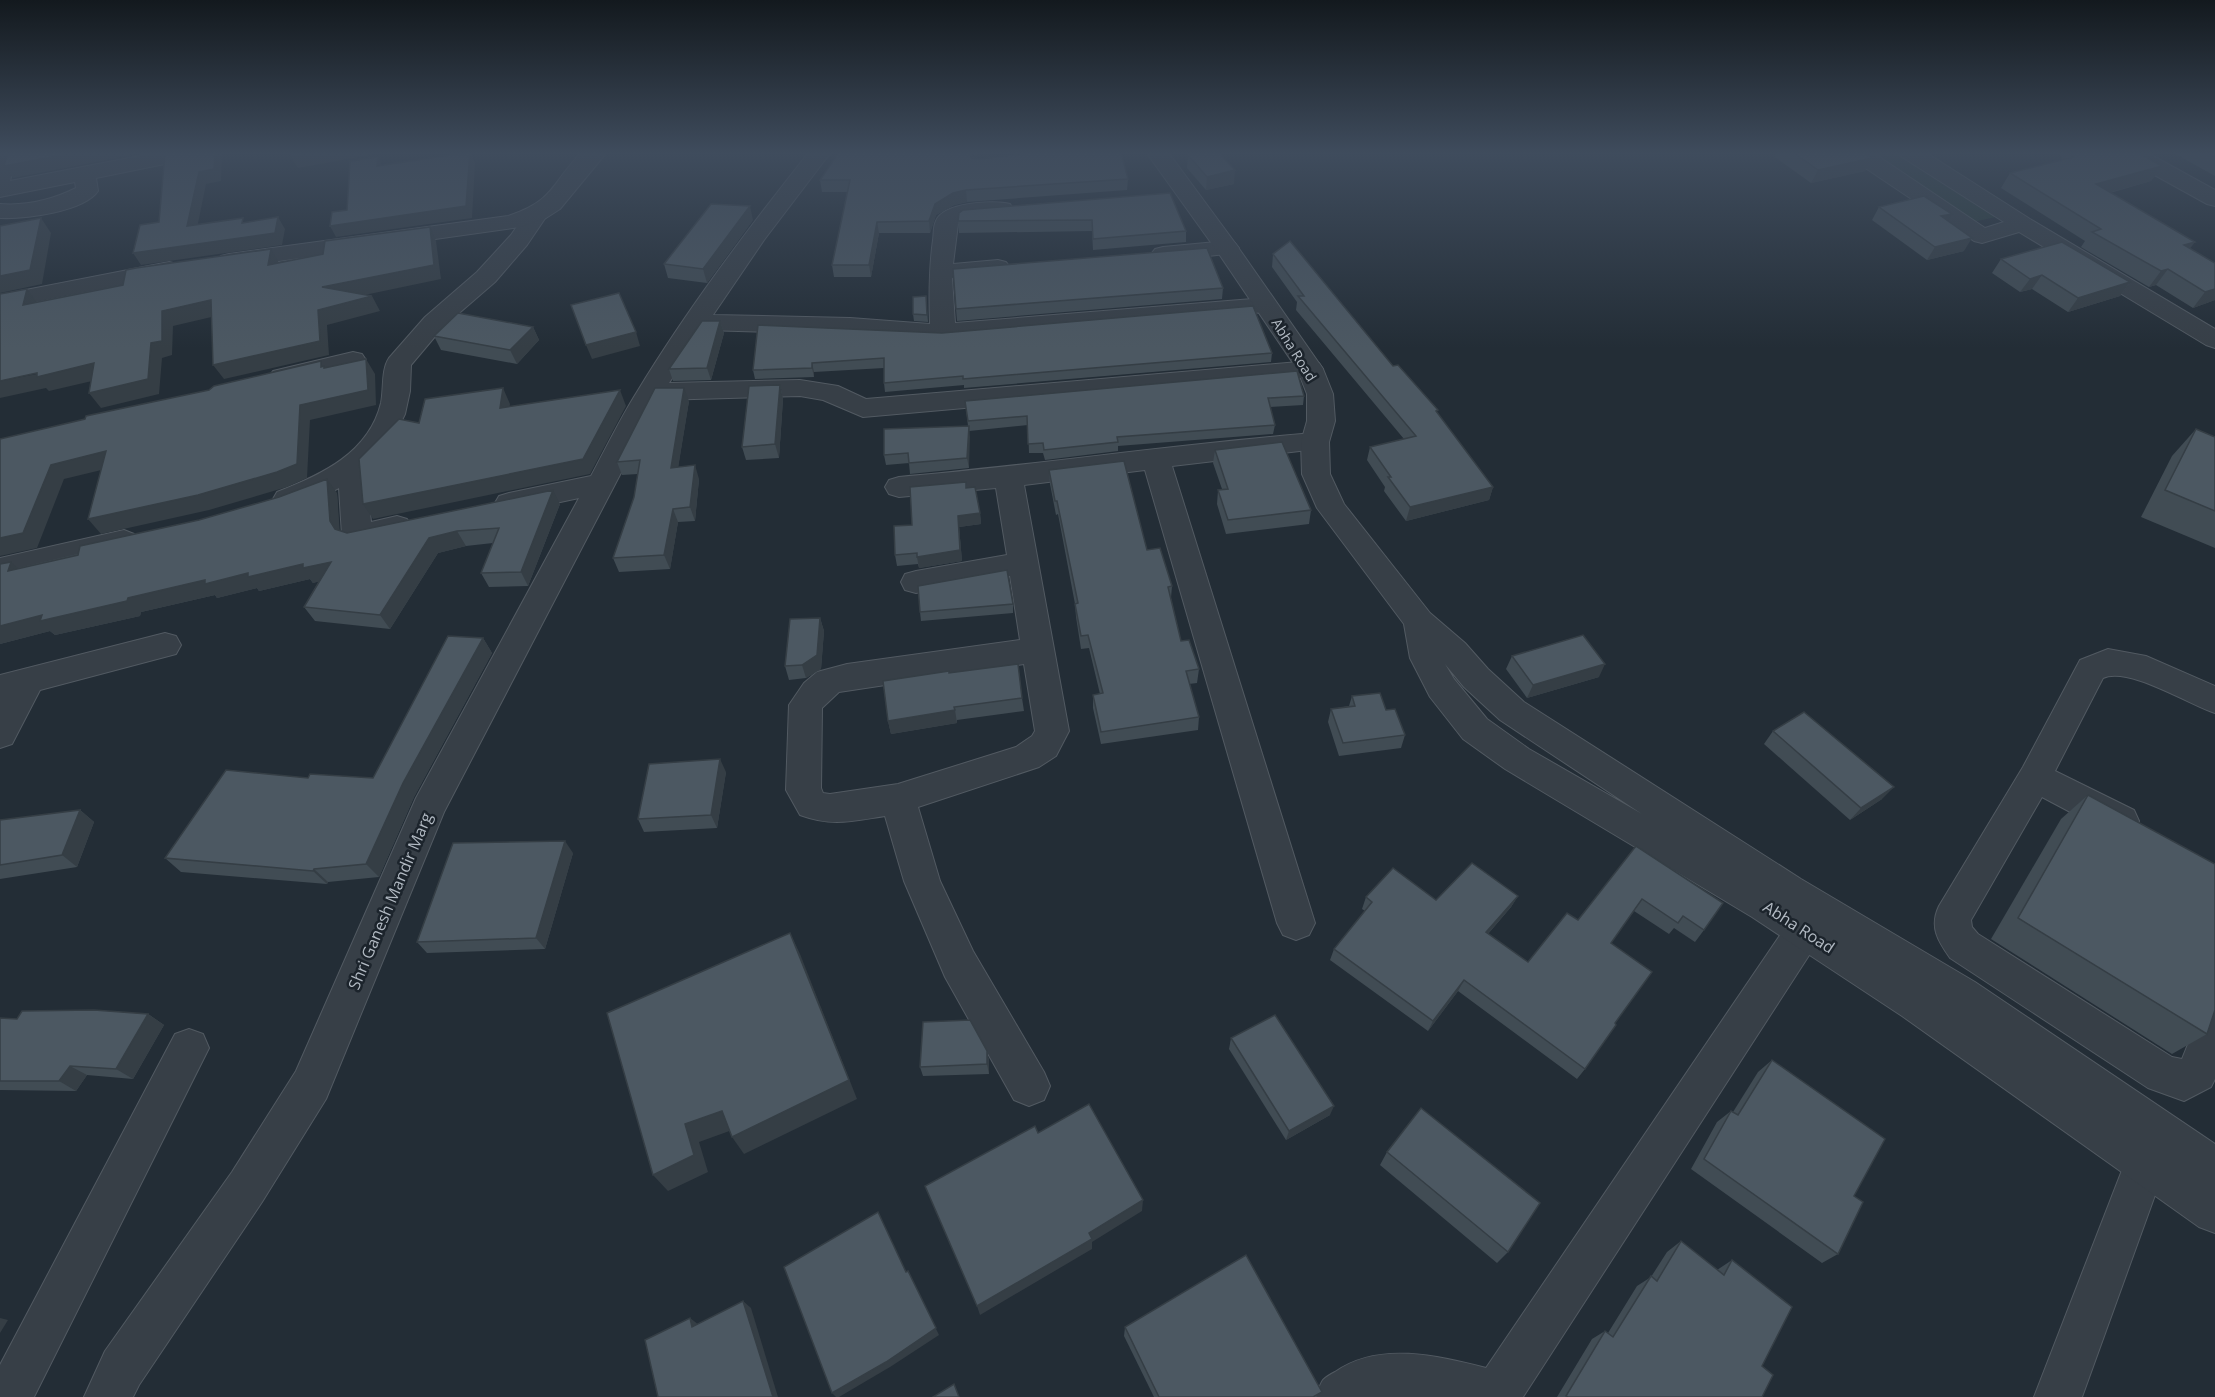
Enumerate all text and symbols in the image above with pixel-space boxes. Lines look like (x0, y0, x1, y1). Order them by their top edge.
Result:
street label: Abha Road (1268, 315, 1321, 385)
street label: Shri Ganesh Mandir Marg (343, 809, 437, 993)
street label: Abha Road (1759, 896, 1839, 958)

